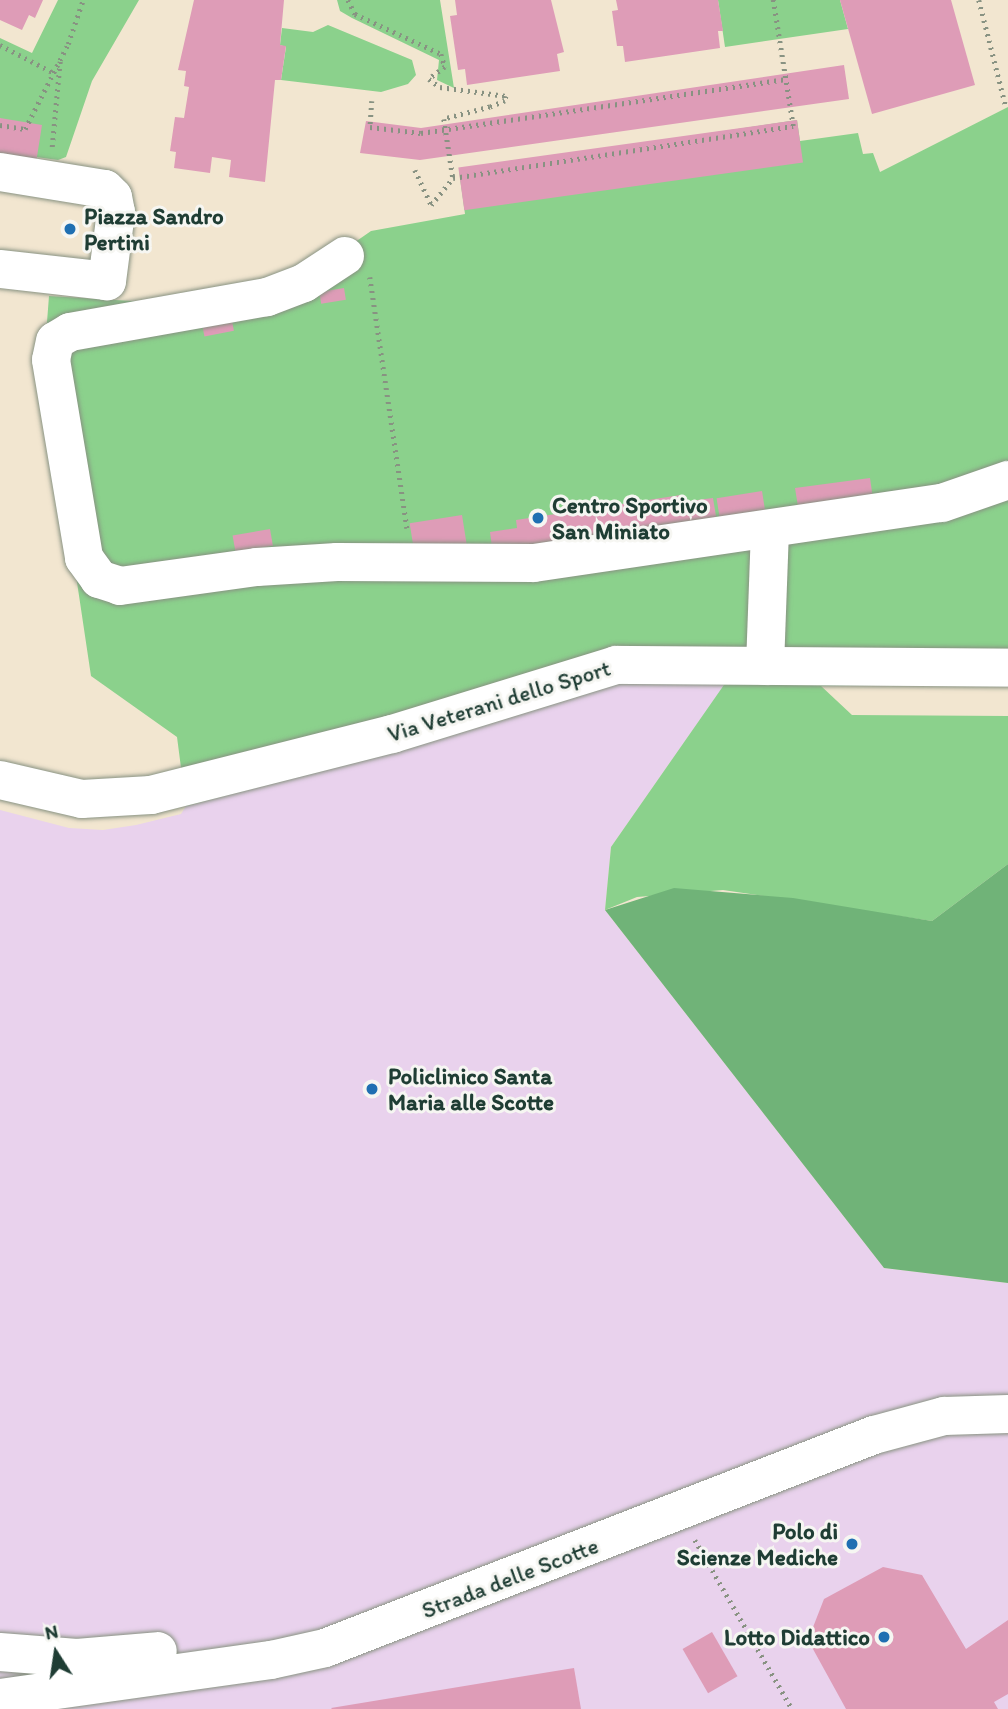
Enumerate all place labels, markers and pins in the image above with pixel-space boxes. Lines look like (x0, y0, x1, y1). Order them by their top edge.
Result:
place label: Piazza Sandro Pertini (84, 202, 224, 256)
marker: Piazza Sandro Pertini (62, 221, 78, 237)
place label: Centro Sportivo San Miniato (552, 491, 708, 545)
marker: Centro Sportivo San Miniato (530, 510, 546, 526)
place label: Policlinico Santa Maria alle Scotte (388, 1062, 554, 1116)
marker: Policlinico Santa Maria alle Scotte (362, 1079, 382, 1099)
place label: Polo di Scienze Mediche (677, 1517, 838, 1571)
marker: Polo di Scienze Mediche (844, 1536, 860, 1552)
place label: Lotto Didattico (724, 1623, 870, 1651)
marker: Lotto Didattico (876, 1629, 892, 1645)

